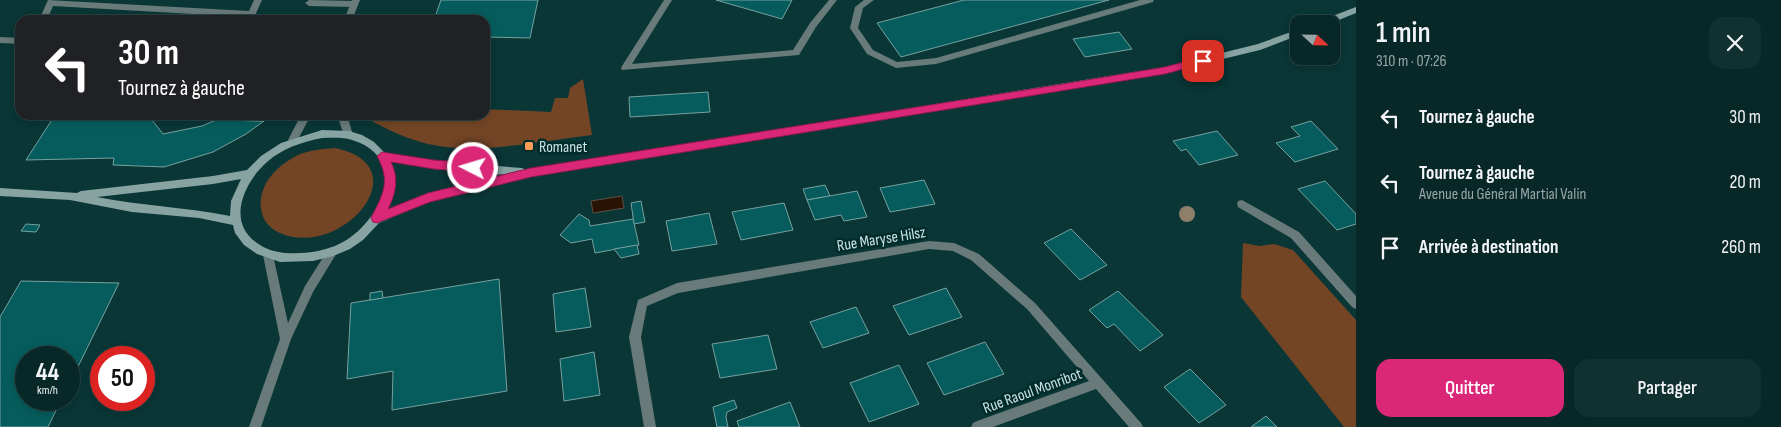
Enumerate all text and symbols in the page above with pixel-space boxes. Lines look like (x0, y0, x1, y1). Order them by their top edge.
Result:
north arrow (1290, 15, 1340, 65)
map controls (1290, 15, 1340, 65)
text: 1 min (1376, 15, 1431, 51)
button: close (1709, 17, 1761, 69)
text: 30 m (118, 32, 179, 75)
icon: left (35, 35, 100, 100)
pin (1182, 40, 1224, 82)
icon: arrive (1189, 47, 1217, 75)
text: 310 m · 07:26 (1376, 52, 1447, 71)
text: Tournez à gauche (118, 75, 245, 102)
icon: left (1376, 104, 1404, 132)
text: Tournez à gauche (1419, 106, 1535, 129)
text: 30 m (1729, 106, 1761, 129)
place label: Romanet (539, 138, 588, 157)
marker: Romanet (523, 140, 535, 152)
position arrow (446, 141, 498, 193)
text: Tournez à gauche (1419, 162, 1535, 185)
icon: left (1376, 169, 1404, 197)
text: 20 m (1729, 171, 1761, 194)
text: Avenue du Général Martial Valin (1419, 185, 1586, 204)
street label: Rue Maryse Hilsz (835, 223, 927, 256)
icon: arrive (1376, 234, 1404, 262)
text: Arrivée à destination (1419, 236, 1559, 259)
text: 260 m (1721, 236, 1761, 259)
speed limit sign: 50 (90, 346, 155, 411)
text: 44 (36, 357, 59, 388)
button: Quitter (1376, 359, 1564, 417)
button: Partager (1574, 359, 1761, 417)
street label: Rue Raoul Monribot (980, 365, 1085, 418)
text: km/h (37, 383, 58, 398)

